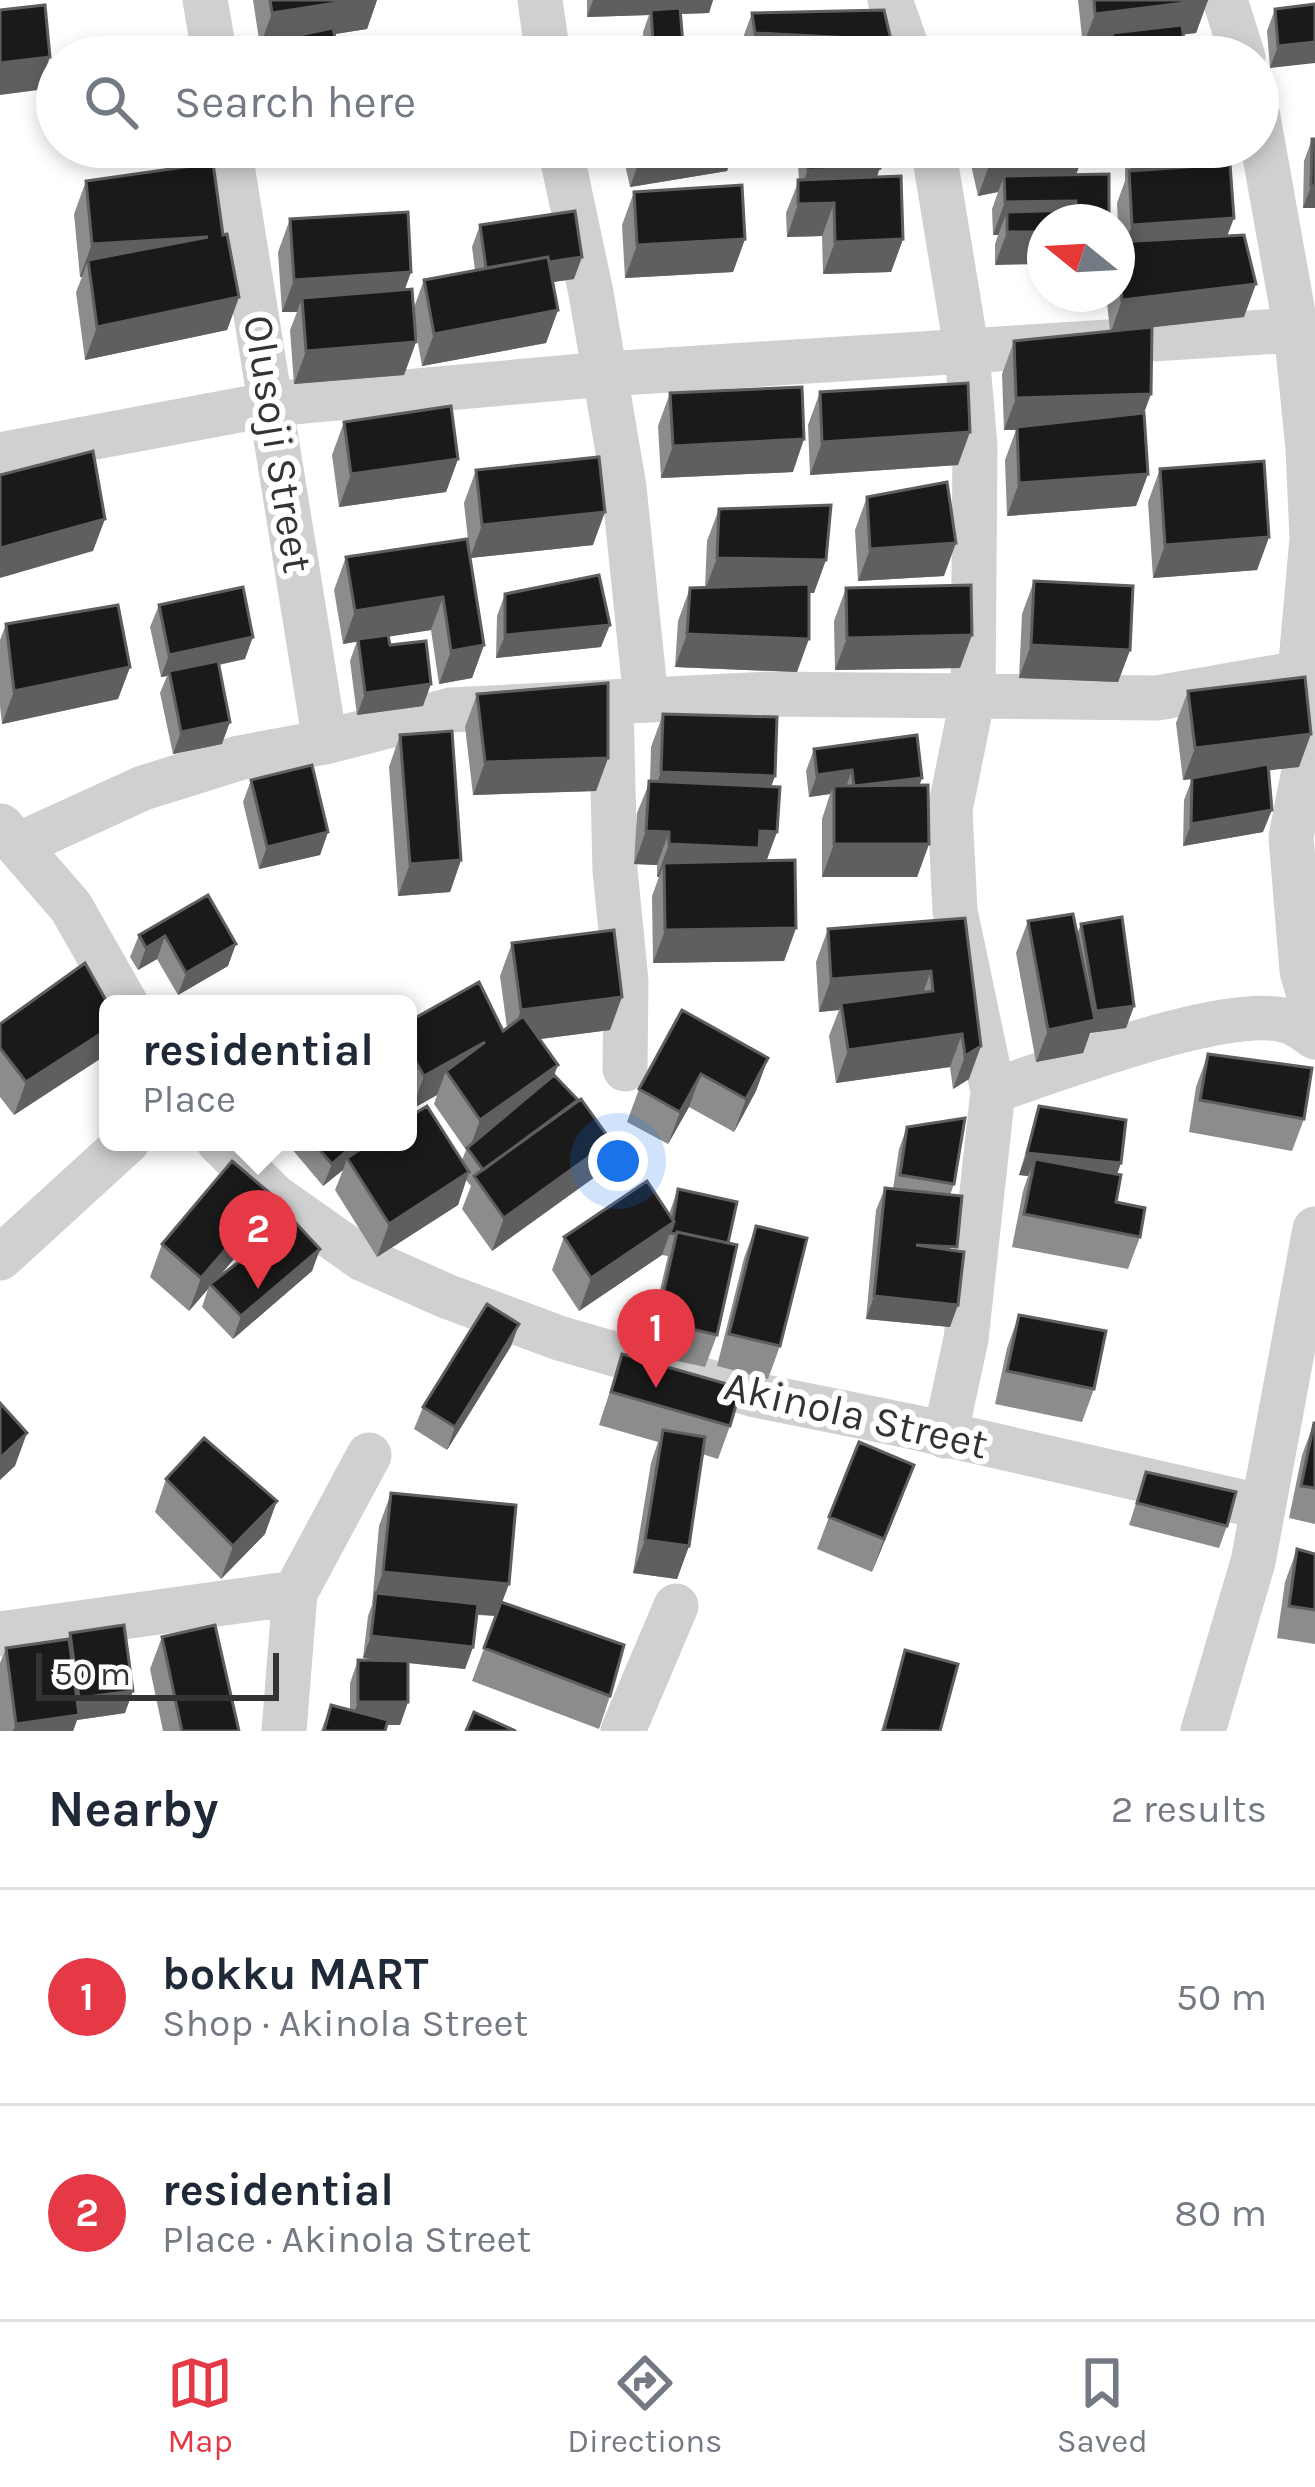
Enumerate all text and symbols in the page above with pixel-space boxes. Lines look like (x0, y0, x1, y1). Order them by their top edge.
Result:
search box (36, 36, 1279, 168)
icon: search (78, 69, 144, 135)
text: Search here (174, 76, 416, 128)
north arrow (1027, 204, 1135, 312)
street label: Olusoji Street (233, 312, 323, 576)
popup (99, 995, 417, 1151)
text: residential (142, 1024, 374, 1076)
text: Place (142, 1076, 236, 1122)
your location (588, 1131, 648, 1191)
pin: 2 (219, 1190, 297, 1289)
pin: 1 (617, 1289, 695, 1388)
street label: Akinola Street (719, 1360, 993, 1470)
scale bar (36, 1647, 279, 1700)
text: 50 m (54, 1655, 131, 1693)
text: Nearby (48, 1779, 218, 1839)
text: 2 results (1111, 1786, 1267, 1832)
text: bokku MART (162, 1948, 428, 2000)
text: 1 (80, 1974, 94, 2020)
text: 50 m (1176, 1974, 1267, 2020)
text: Shop · Akinola Street (162, 2000, 528, 2046)
text: residential (162, 2164, 394, 2216)
text: 2 (75, 2190, 99, 2236)
text: 80 m (1174, 2190, 1267, 2236)
text: Place · Akinola Street (162, 2216, 531, 2262)
tab: Map (167, 2350, 233, 2460)
tab: Directions (567, 2350, 722, 2460)
tab: Saved (1057, 2350, 1148, 2460)

